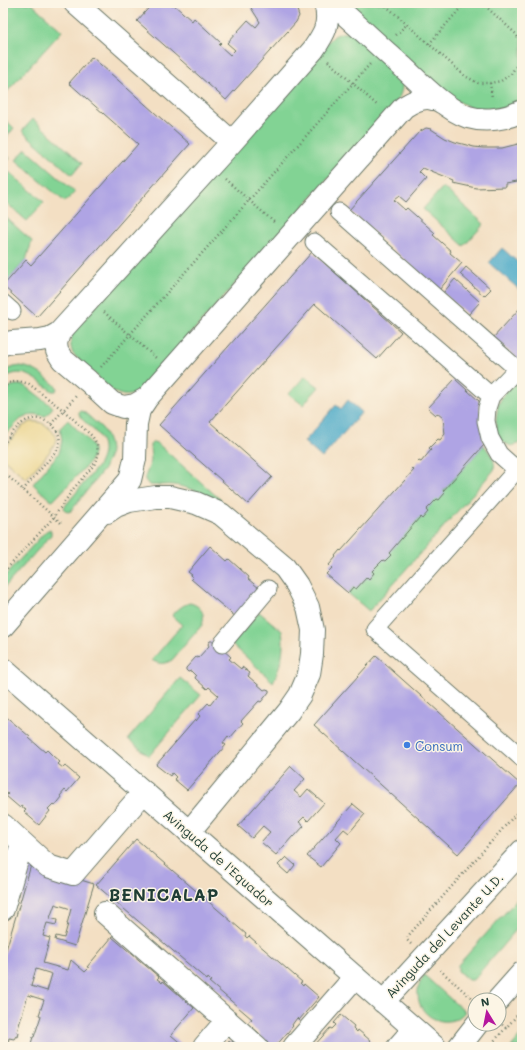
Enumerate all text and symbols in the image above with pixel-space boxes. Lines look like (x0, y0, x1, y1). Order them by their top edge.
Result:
place label: Consum (415, 737, 463, 754)
marker: Consum (402, 740, 412, 750)
street label: Avinguda de l'Equador (160, 805, 278, 911)
street label: Avinguda del Levante U.D. (382, 869, 506, 1001)
district label: BENICALAP (109, 883, 219, 905)
north arrow (467, 992, 507, 1032)
text: N (480, 994, 491, 1010)

